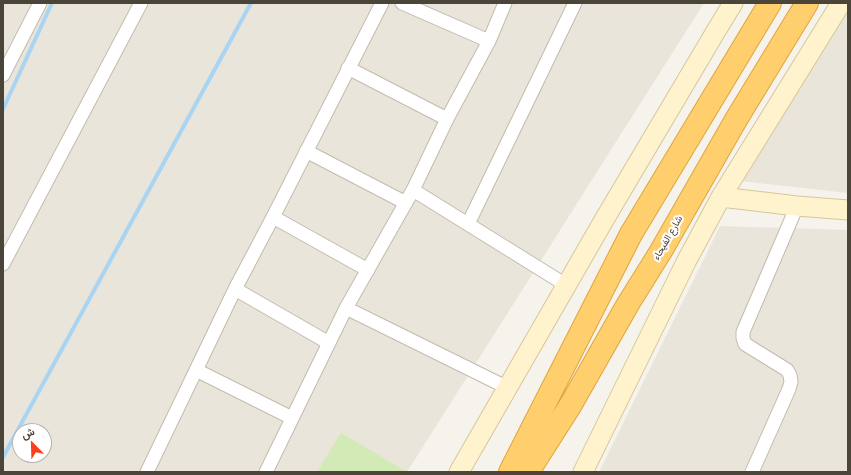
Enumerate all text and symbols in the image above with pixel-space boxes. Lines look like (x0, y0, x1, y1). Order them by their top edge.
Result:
street label: شارع الفيحاء (650, 214, 686, 262)
north arrow (12, 423, 52, 463)
text: ش (18, 423, 37, 442)

